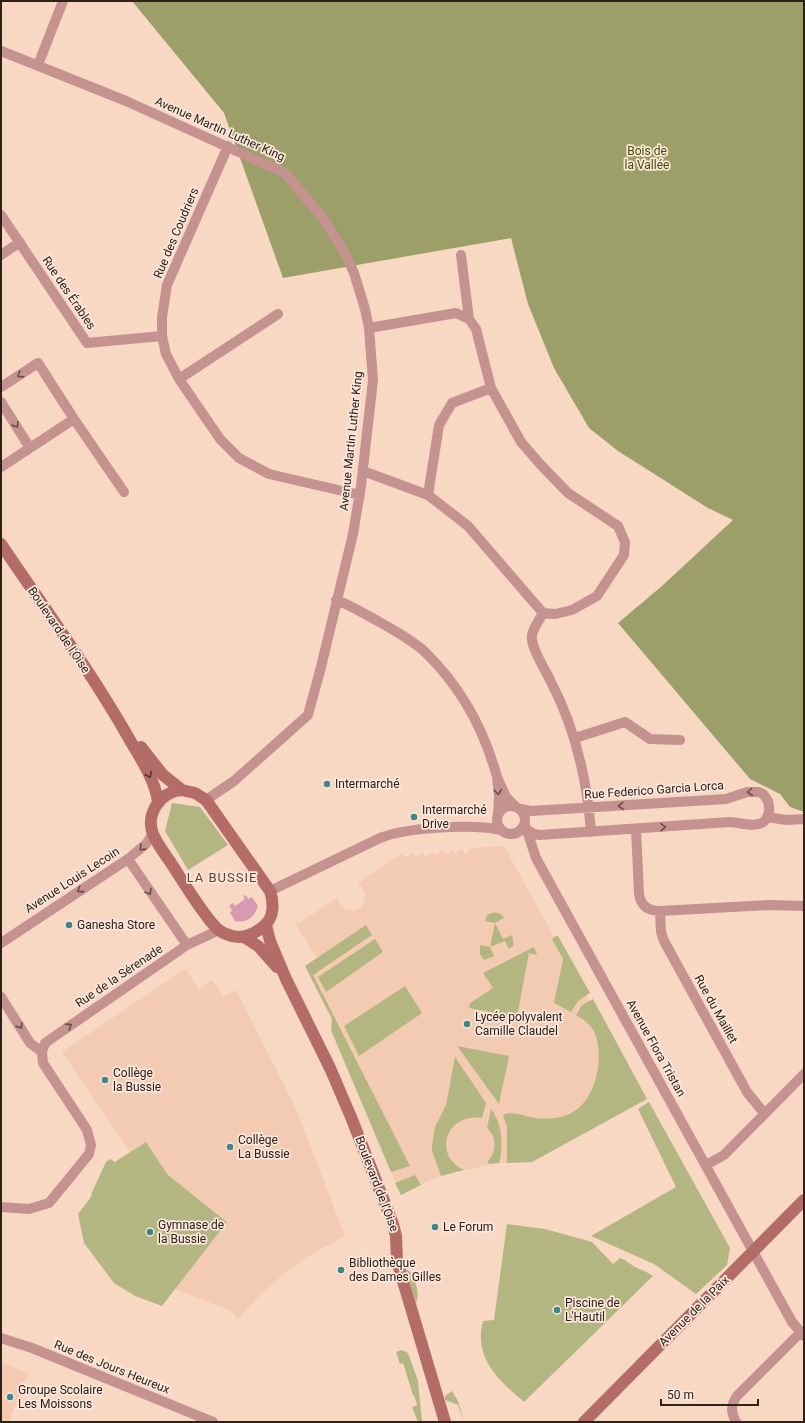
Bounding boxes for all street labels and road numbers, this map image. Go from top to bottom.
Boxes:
street label: Avenue Martin Luther King [153,94,287,164]
street label: Rue des Coudriers [151,185,201,281]
street label: Rue des Érables [39,253,99,332]
street label: Avenue Martin Luther King [337,370,365,512]
street label: Boulevard de l'Oise [25,584,93,676]
street label: Rue Federico Garcia Lorca [584,778,724,802]
street label: Avenue Louis Lecoin [22,844,122,916]
street label: Rue de la Sérenade [73,942,165,1010]
street label: Rue du Maillet [692,972,741,1046]
street label: Avenue Flora Tristan [624,997,688,1099]
street label: Boulevard de l'Oise [352,1134,402,1234]
street label: Avenue de la Paix [656,1273,732,1349]
street label: Rue des Jours Heureux [52,1337,172,1397]

